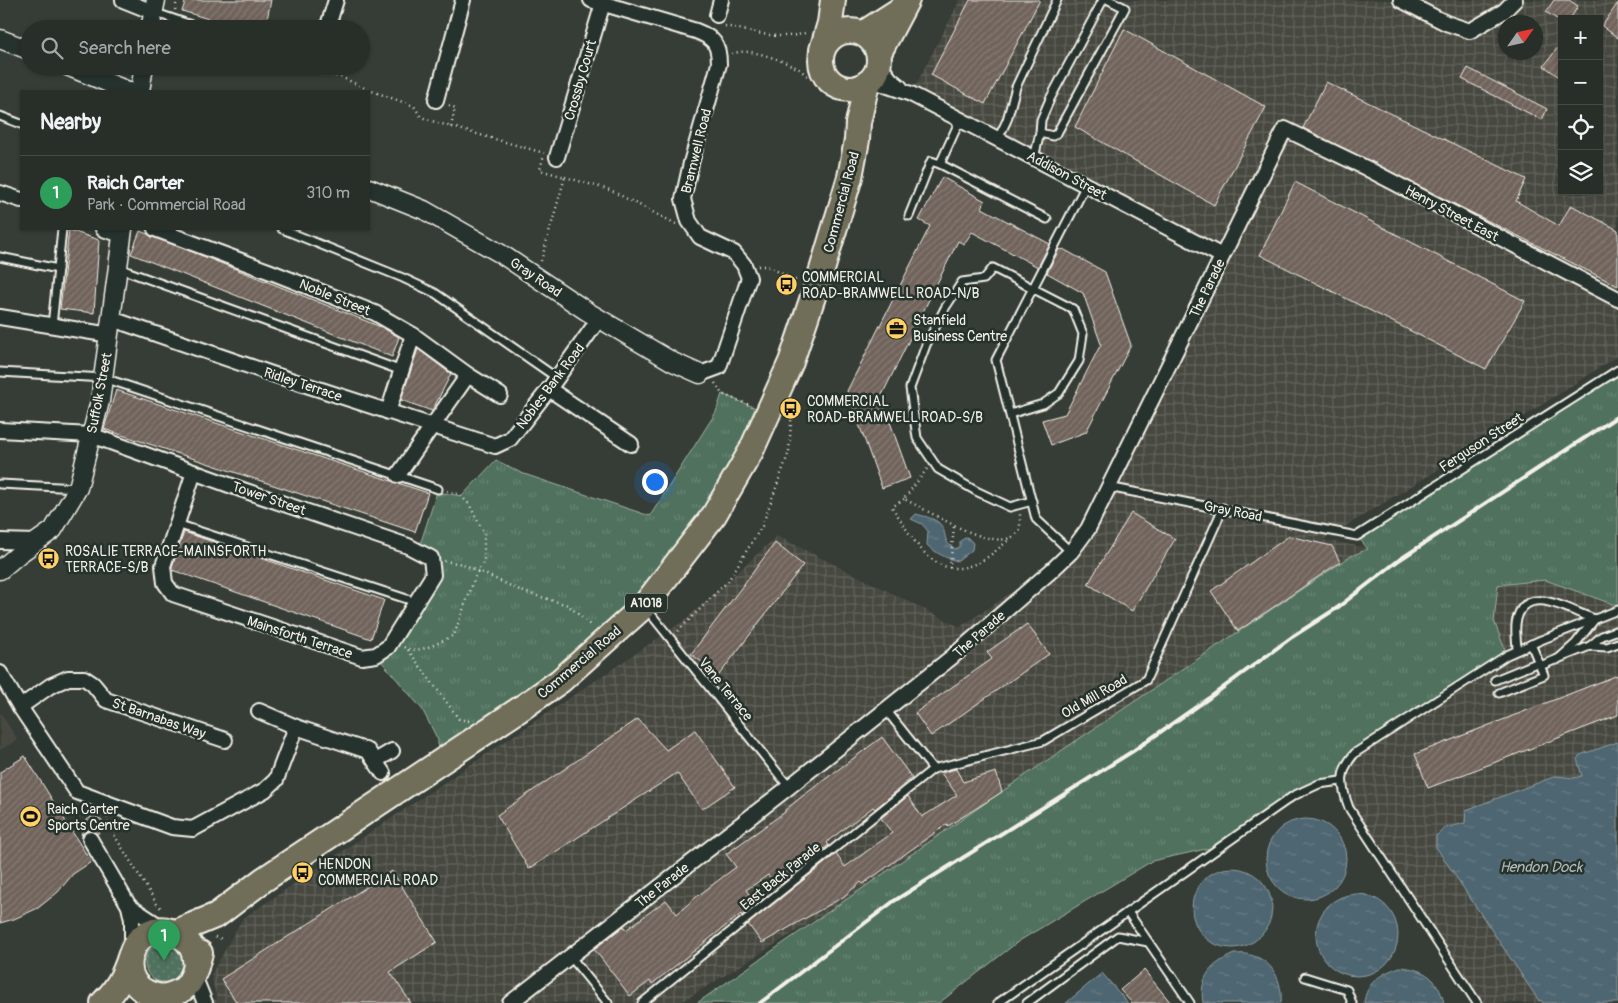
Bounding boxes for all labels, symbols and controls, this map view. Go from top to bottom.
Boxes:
north arrow [1498,15,1543,60]
map controls [1558,15,1603,195]
button: + [1558,15,1603,60]
search box [20,20,370,75]
icon: search [38,34,66,62]
text: Search here [78,36,171,60]
street label: Crossby Court [561,38,600,122]
button: − [1558,60,1603,105]
button: locate [1558,105,1603,150]
street label: Bramwell Road [678,107,715,195]
text: Nearby [40,109,101,136]
street label: Addison Street [1024,147,1110,204]
street label: Commercial Road [820,150,863,255]
button: layers [1558,150,1603,195]
text: Raich Carter [87,171,184,195]
street label: Henry Street East [1402,182,1502,245]
text: 1 [53,183,59,203]
text: 310 m [306,183,350,203]
text: Park · Commercial Road [87,195,246,215]
street label: Gray Road [507,254,565,301]
street label: The Parade [1186,256,1229,320]
place label: COMMERCIAL ROAD-BRAMWELL ROAD-N/B [802,269,979,302]
bus stop icon: COMMERCIAL ROAD-BRAMWELL ROAD-N/B [774,273,798,297]
street label: Noble Street [297,276,373,320]
place label: Stanfield Business Centre [913,312,1007,345]
office icon: Stanfield Business Centre [885,316,909,340]
street label: Nobles Bank Road [513,340,588,433]
street label: Suffolk Street [83,351,116,435]
street label: Ridley Terrace [262,364,344,405]
place label: COMMERCIAL ROAD-BRAMWELL ROAD-S/B [807,393,983,426]
bus stop icon: COMMERCIAL ROAD-BRAMWELL ROAD-S/B [779,397,803,421]
street label: Ferguson Street [1436,409,1527,476]
your location [642,469,668,495]
street label: Tower Street [230,478,308,519]
street label: Gray Road [1202,498,1264,525]
place label: ROSALIE TERRACE-MAINSFORTH TERRACE-S/B [65,543,267,576]
bus stop icon: ROSALIE TERRACE-MAINSFORTH TERRACE-S/B [37,547,61,571]
road number: A1018 [625,594,667,612]
street label: The Parade [950,607,1009,662]
street label: Mainsforth Terrace [245,612,355,663]
street label: Commercial Road [534,622,625,702]
street label: Vane Terrace [695,654,756,725]
street label: Old Mill Road [1058,671,1130,722]
street label: St Barnabas Way [110,695,208,742]
place label: Raich Carter Sports Centre [47,801,130,834]
sports icon: Raich Carter Sports Centre [19,805,43,829]
street label: East Back Parade [737,839,824,914]
place label: HENDON COMMERCIAL ROAD [318,856,438,889]
water label: Hendon Dock [1500,858,1584,877]
street label: The Parade [632,859,693,912]
bus stop icon: HENDON COMMERCIAL ROAD [290,860,314,884]
pin: 1 [148,920,180,961]

